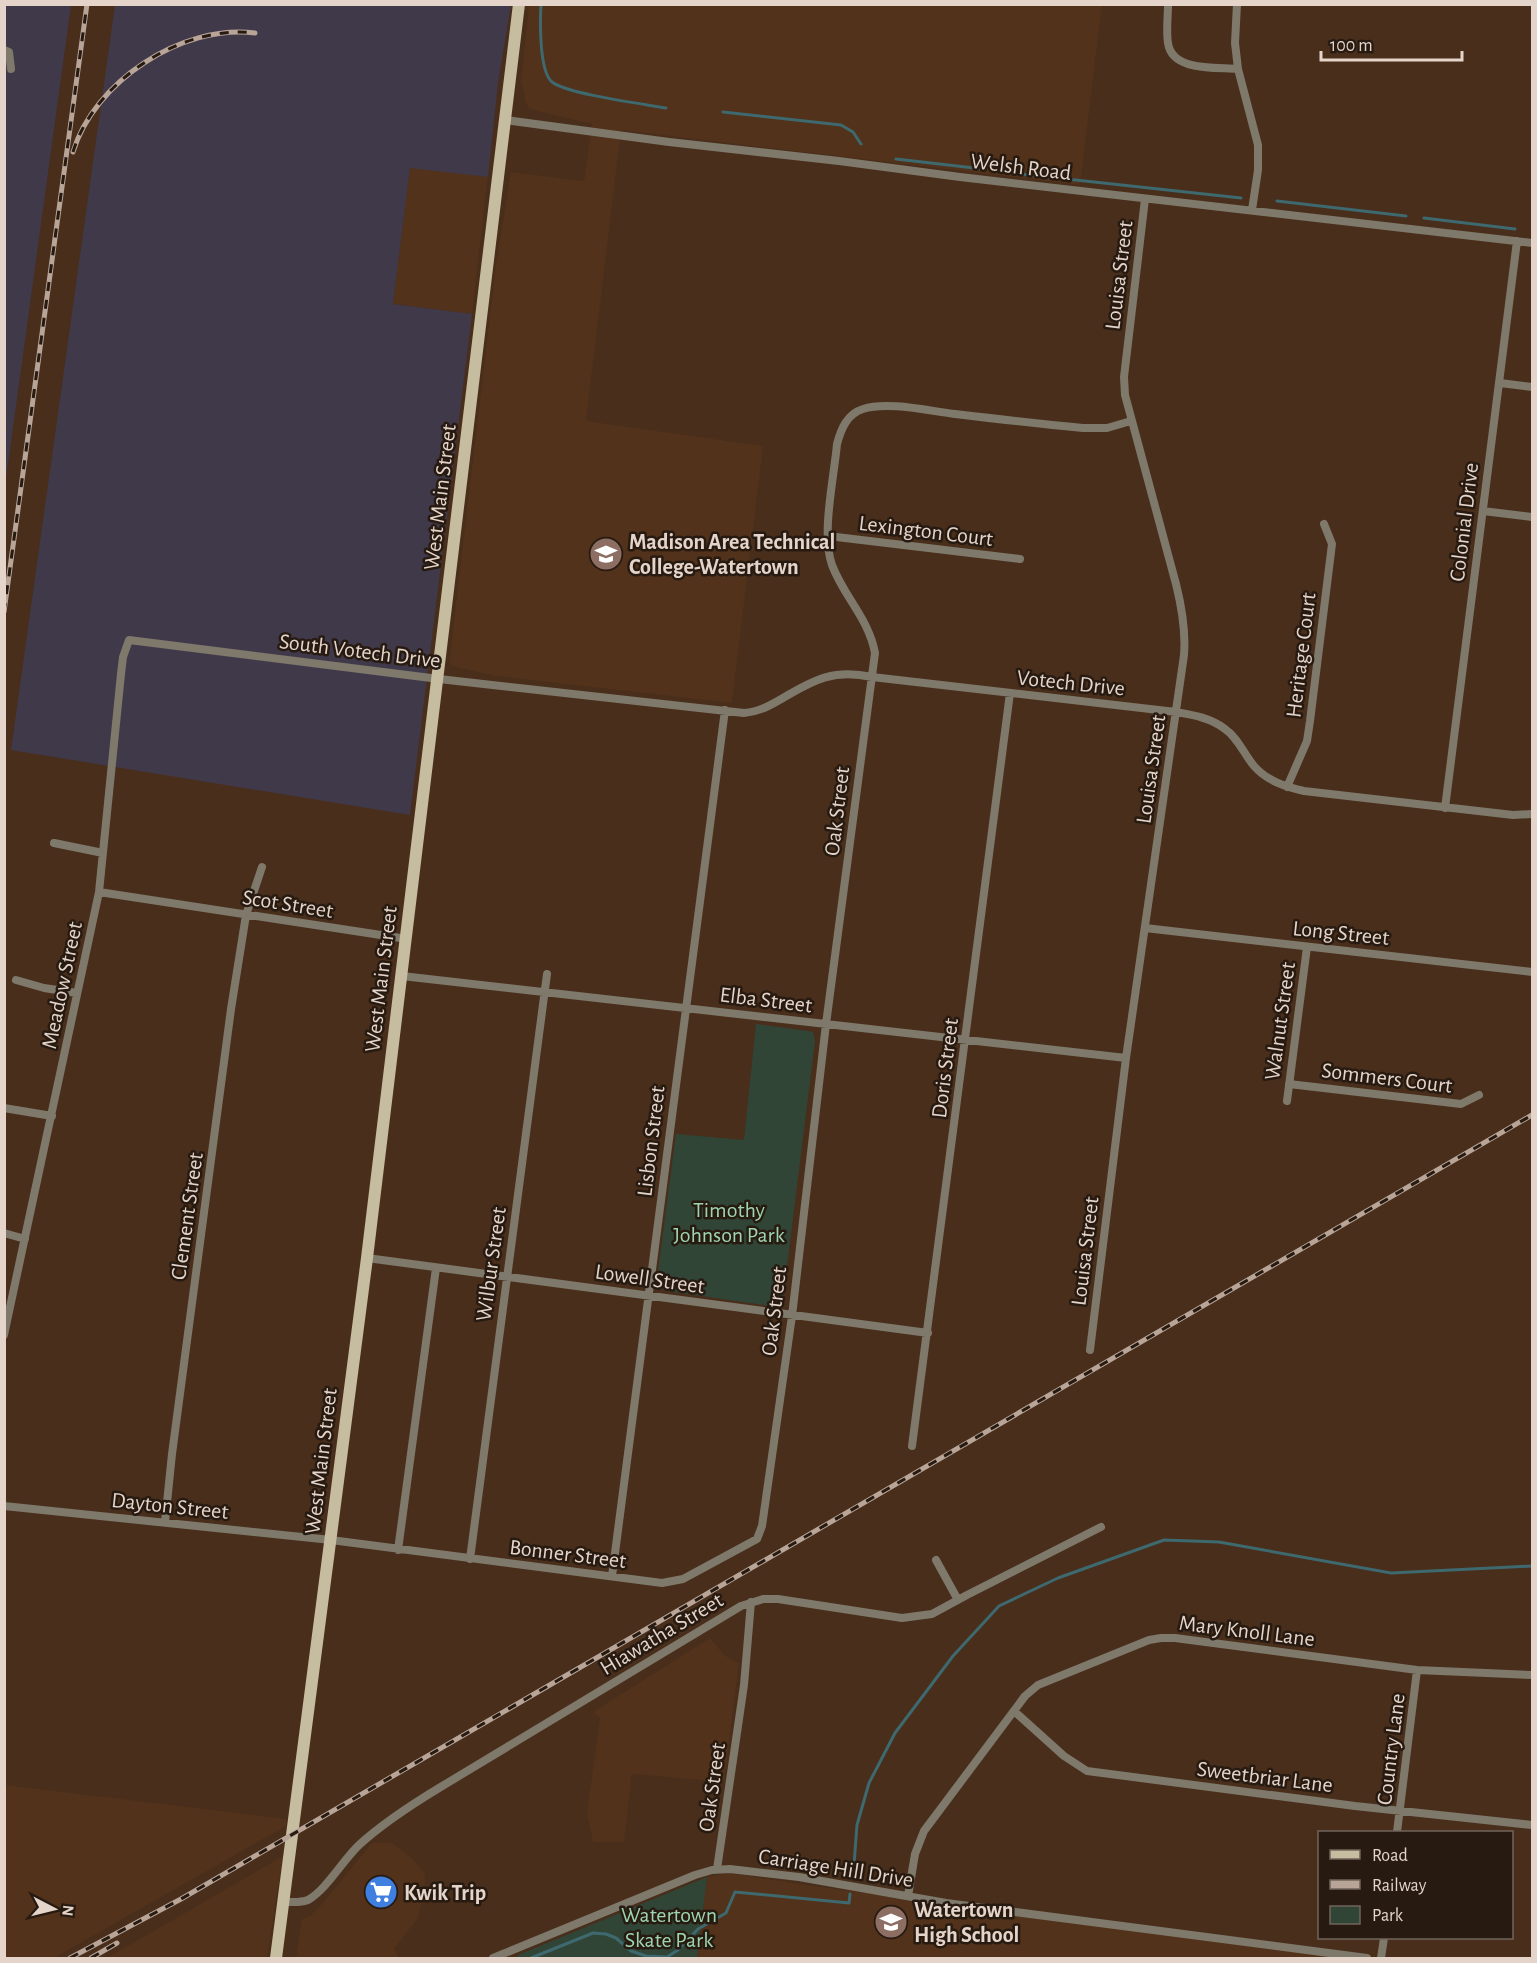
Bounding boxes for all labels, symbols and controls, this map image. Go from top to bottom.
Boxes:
scale bar [1321,24,1462,62]
text: 100 m [1330,37,1373,55]
street label: Welsh Road [969,150,1072,184]
street label: Louisa Street [1101,219,1137,331]
street label: West Main Street [420,423,460,571]
street label: Colonial Drive [1446,461,1482,583]
street label: Lexington Court [857,512,994,550]
place label: Madison Area Technical College-Watertown [629,531,835,578]
school or university icon: Madison Area Technical College-Watertown [588,536,624,572]
street label: Heritage Court [1282,591,1320,719]
street label: South Votech Drive [278,630,442,672]
street label: Votech Drive [1016,666,1126,700]
street label: Louisa Street [1132,713,1170,825]
street label: Oak Street [821,765,853,857]
street label: Scot Street [241,886,335,922]
street label: West Main Street [361,905,401,1053]
street label: Long Street [1292,917,1390,949]
street label: Meadow Street [38,920,86,1051]
street label: Walnut Street [1261,961,1299,1082]
street label: Elba Street [718,983,813,1017]
street label: Doris Street [928,1017,962,1119]
street label: Sommers Court [1320,1059,1453,1097]
street label: Lisbon Street [633,1085,669,1198]
street label: Clement Street [167,1151,207,1281]
street label: Louisa Street [1067,1195,1103,1307]
park label: Timothy Johnson Park [673,1199,785,1246]
street label: Wilbur Street [472,1206,510,1323]
street label: Lowell Street [594,1260,706,1298]
street label: Oak Street [758,1265,790,1357]
street label: West Main Street [301,1387,341,1535]
street label: Dayton Street [110,1489,229,1523]
street label: Bonner Street [508,1536,627,1572]
street label: Hiawatha Street [596,1589,727,1679]
street label: Mary Knoll Lane [1178,1612,1316,1650]
street label: Country Lane [1373,1692,1409,1806]
street label: Oak Street [695,1741,729,1833]
street label: Sweetbriar Lane [1196,1758,1334,1796]
legend [1318,1831,1513,1939]
street label: Carriage Hill Drive [757,1845,915,1891]
text: Road [1372,1847,1408,1865]
supermarket icon: Kwik Trip [363,1874,399,1910]
text: Railway [1372,1877,1427,1895]
north arrow [24,1879,84,1939]
place label: Kwik Trip [404,1882,486,1904]
place label: Watertown High School [914,1899,1019,1946]
text: N [59,1904,77,1917]
park label: Watertown Skate Park [621,1904,717,1951]
school or university icon: Watertown High School [873,1904,909,1940]
text: Park [1372,1907,1404,1925]

